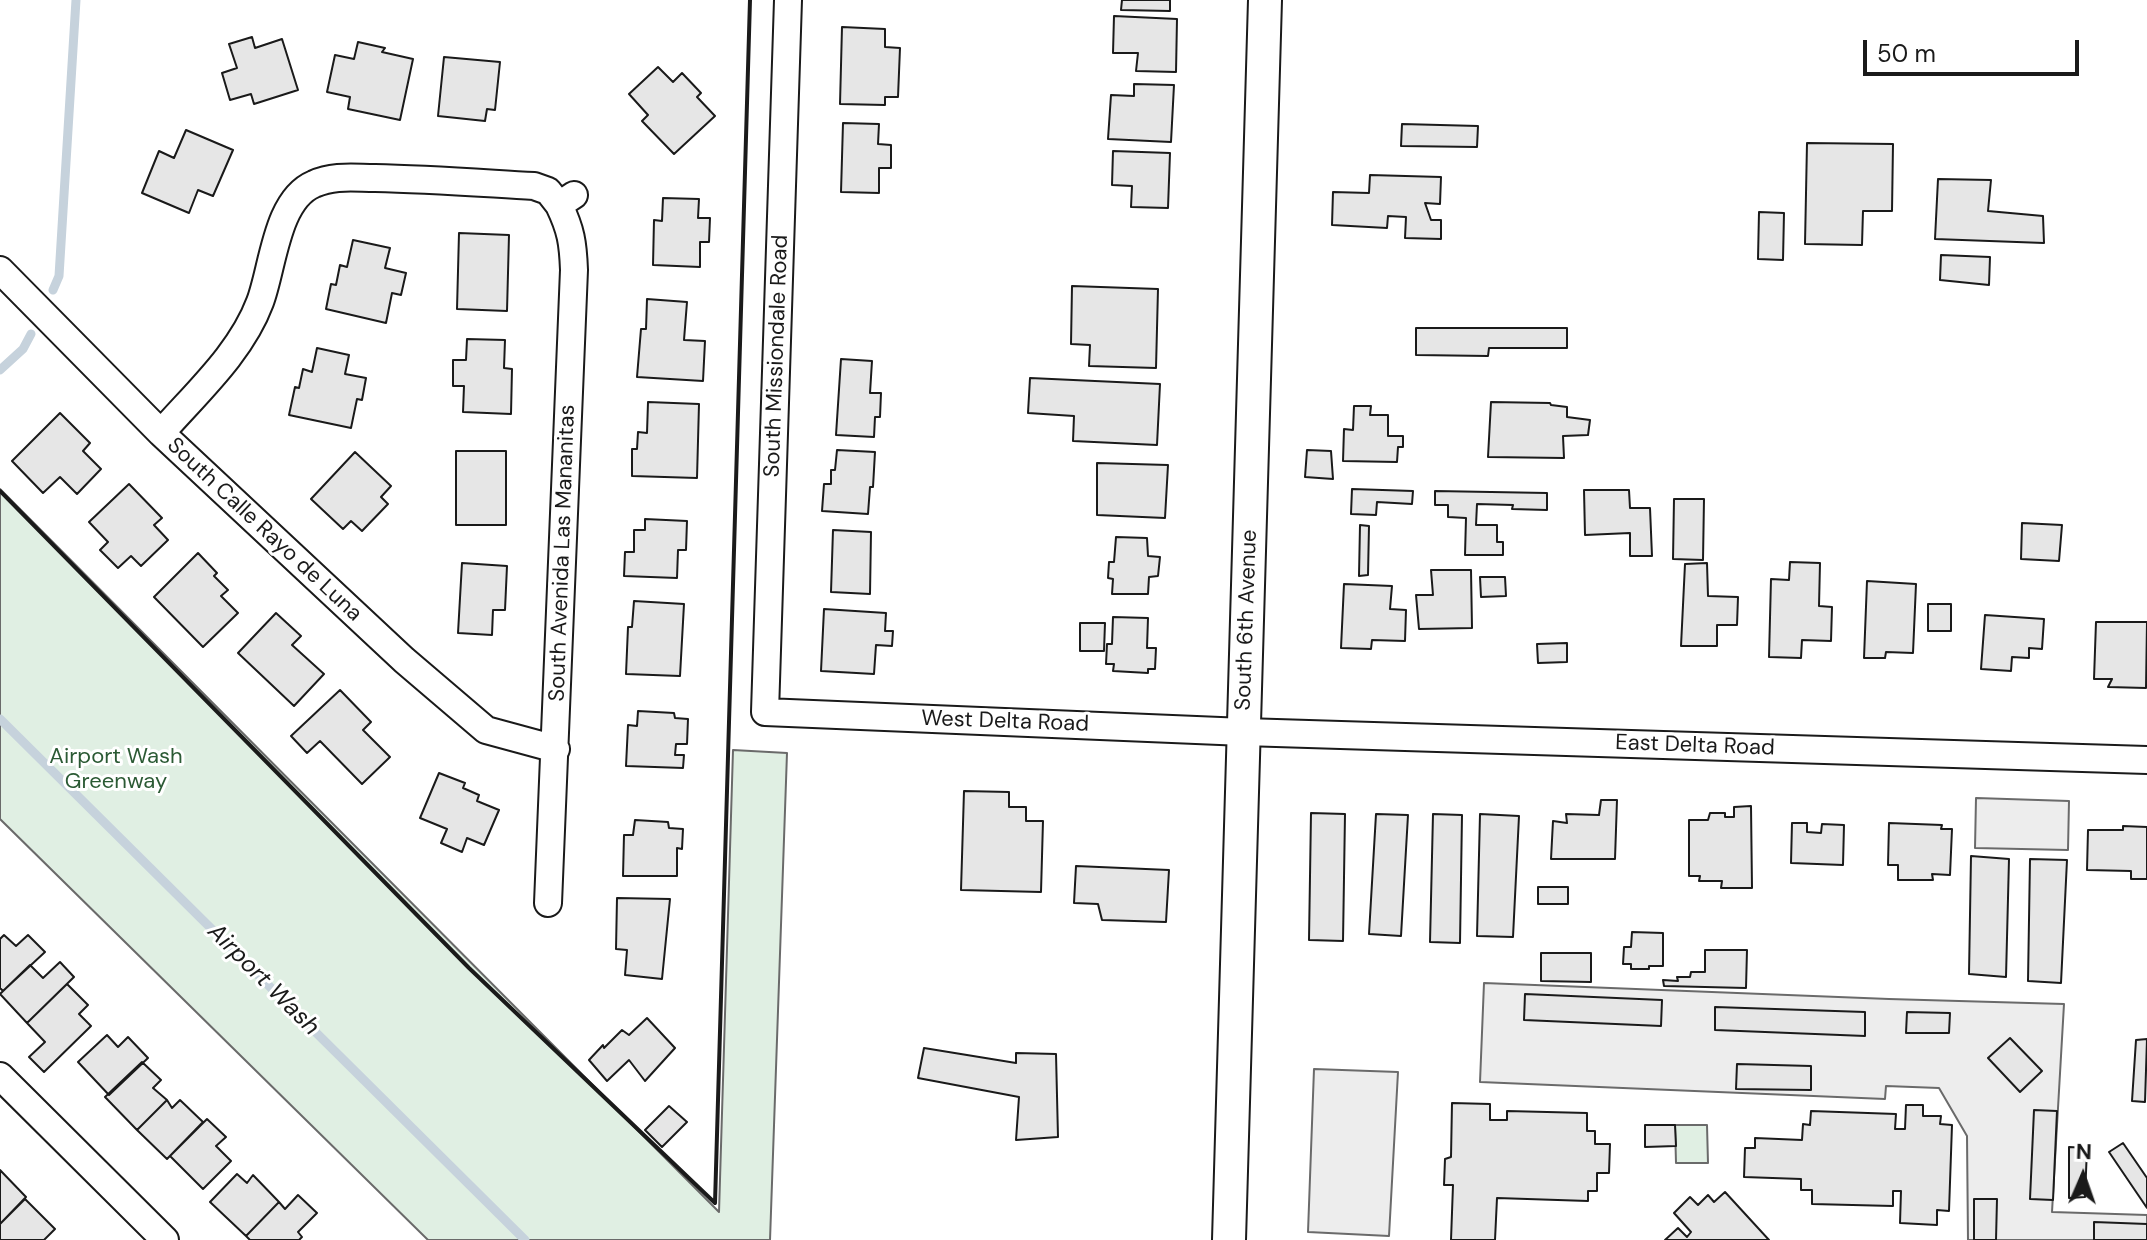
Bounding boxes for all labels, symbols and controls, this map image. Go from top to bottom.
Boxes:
scale bar [1867,24,2083,74]
text: 50 m [1877,38,1936,69]
street label: South Missiondale Road [760,234,794,478]
street label: South Avenida Las Mananitas [545,404,581,702]
street label: South Calle Rayo de Luna [161,433,367,627]
street label: South 6th Avenue [1231,529,1263,711]
street label: West Delta Road [921,706,1089,738]
street label: East Delta Road [1615,730,1775,762]
park label: Airport Wash Greenway [49,744,183,796]
water label: Airport Wash [201,918,325,1042]
north arrow [2043,1136,2123,1216]
text: N [2075,1137,2092,1166]

